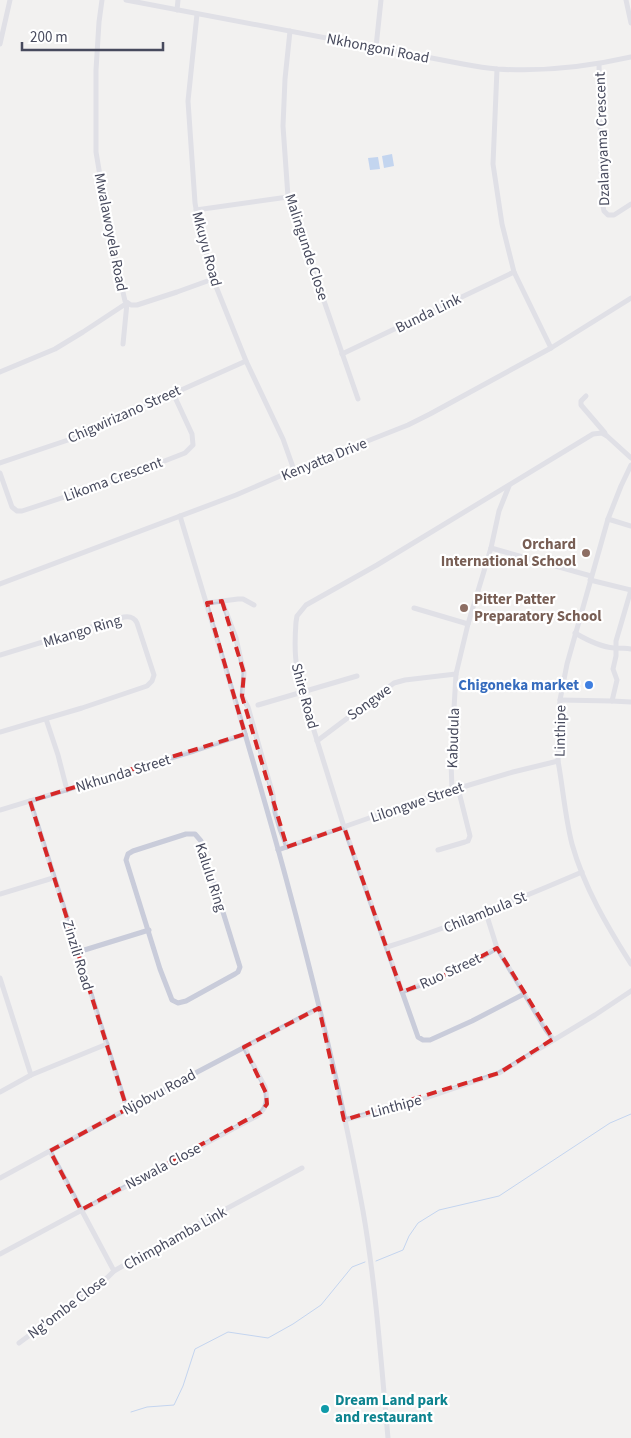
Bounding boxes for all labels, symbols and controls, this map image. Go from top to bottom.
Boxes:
scale bar [22,20,164,52]
text: 200 m [30,27,68,48]
street label: Nkhongoni Road [325,28,431,69]
street label: Dzalanyama Crescent [590,72,615,206]
street label: Mwalawoyela Road [89,171,132,293]
street label: Malingunde Close [279,191,334,303]
street label: Mkuyu Road [186,209,227,289]
street label: Bunda Link [392,288,465,338]
street label: Chigwirizano Street [64,380,184,449]
street label: Kenyatta Drive [278,433,370,486]
street label: Likoma Crescent [61,452,166,507]
place label: Orchard International School [441,534,577,572]
marker: Orchard International School [580,547,592,559]
place label: Pitter Patter Preparatory School [474,589,602,627]
marker: Pitter Patter Preparatory School [458,602,470,614]
street label: Mkango Ring [41,610,124,653]
street label: Shire Road [286,661,323,731]
place label: Chigoneka market [458,675,579,696]
street label: Songwe [343,679,396,726]
marker: Chigoneka market [583,679,595,691]
street label: Linthipe [550,705,571,757]
street label: Kabudula [442,707,465,769]
street label: Nkhunda Street [73,749,173,798]
street label: Lilongwe Street [368,777,467,828]
street label: Kalulu Ring [190,840,232,915]
street label: Chilambula St [441,886,530,939]
street label: Zinzili Road [57,917,98,993]
street label: Ruo Street [416,948,484,995]
street label: Njobvu Road [119,1064,200,1121]
street label: Linthipe [368,1090,424,1123]
street label: Nswala Close [122,1138,205,1195]
street label: Chimphamba Link [120,1201,231,1275]
street label: Ng'ombe Close [23,1271,111,1344]
place label: Dream Land park and restaurant [335,1390,449,1428]
marker: Dream Land park and restaurant [319,1403,331,1415]

